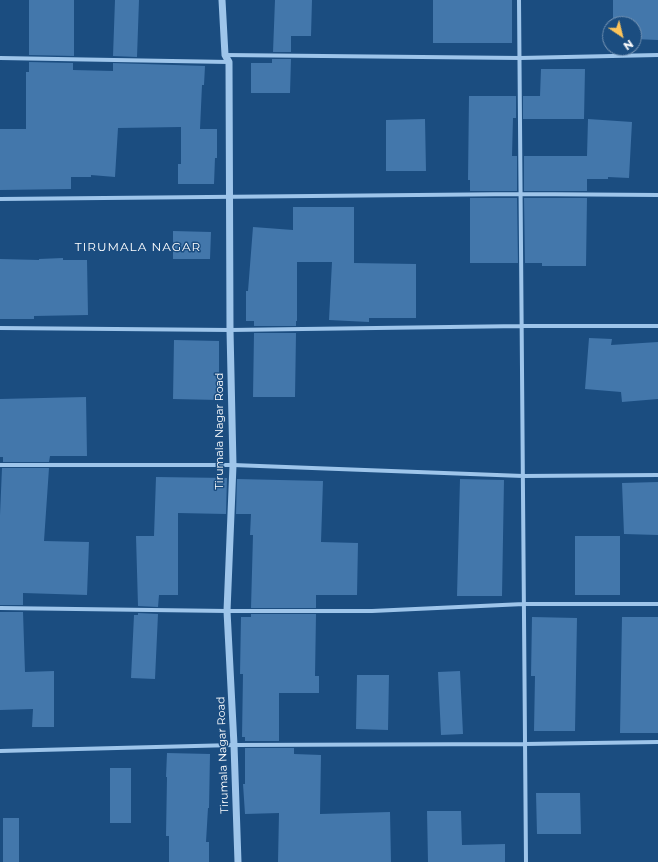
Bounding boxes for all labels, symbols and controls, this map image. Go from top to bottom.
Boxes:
north arrow [602,16,642,56]
text: N [621,37,636,53]
district label: TIRUMALA NAGAR [75,240,201,254]
street label: Tirumala Nagar Road [213,372,227,490]
street label: Tirumala Nagar Road [214,696,232,814]

